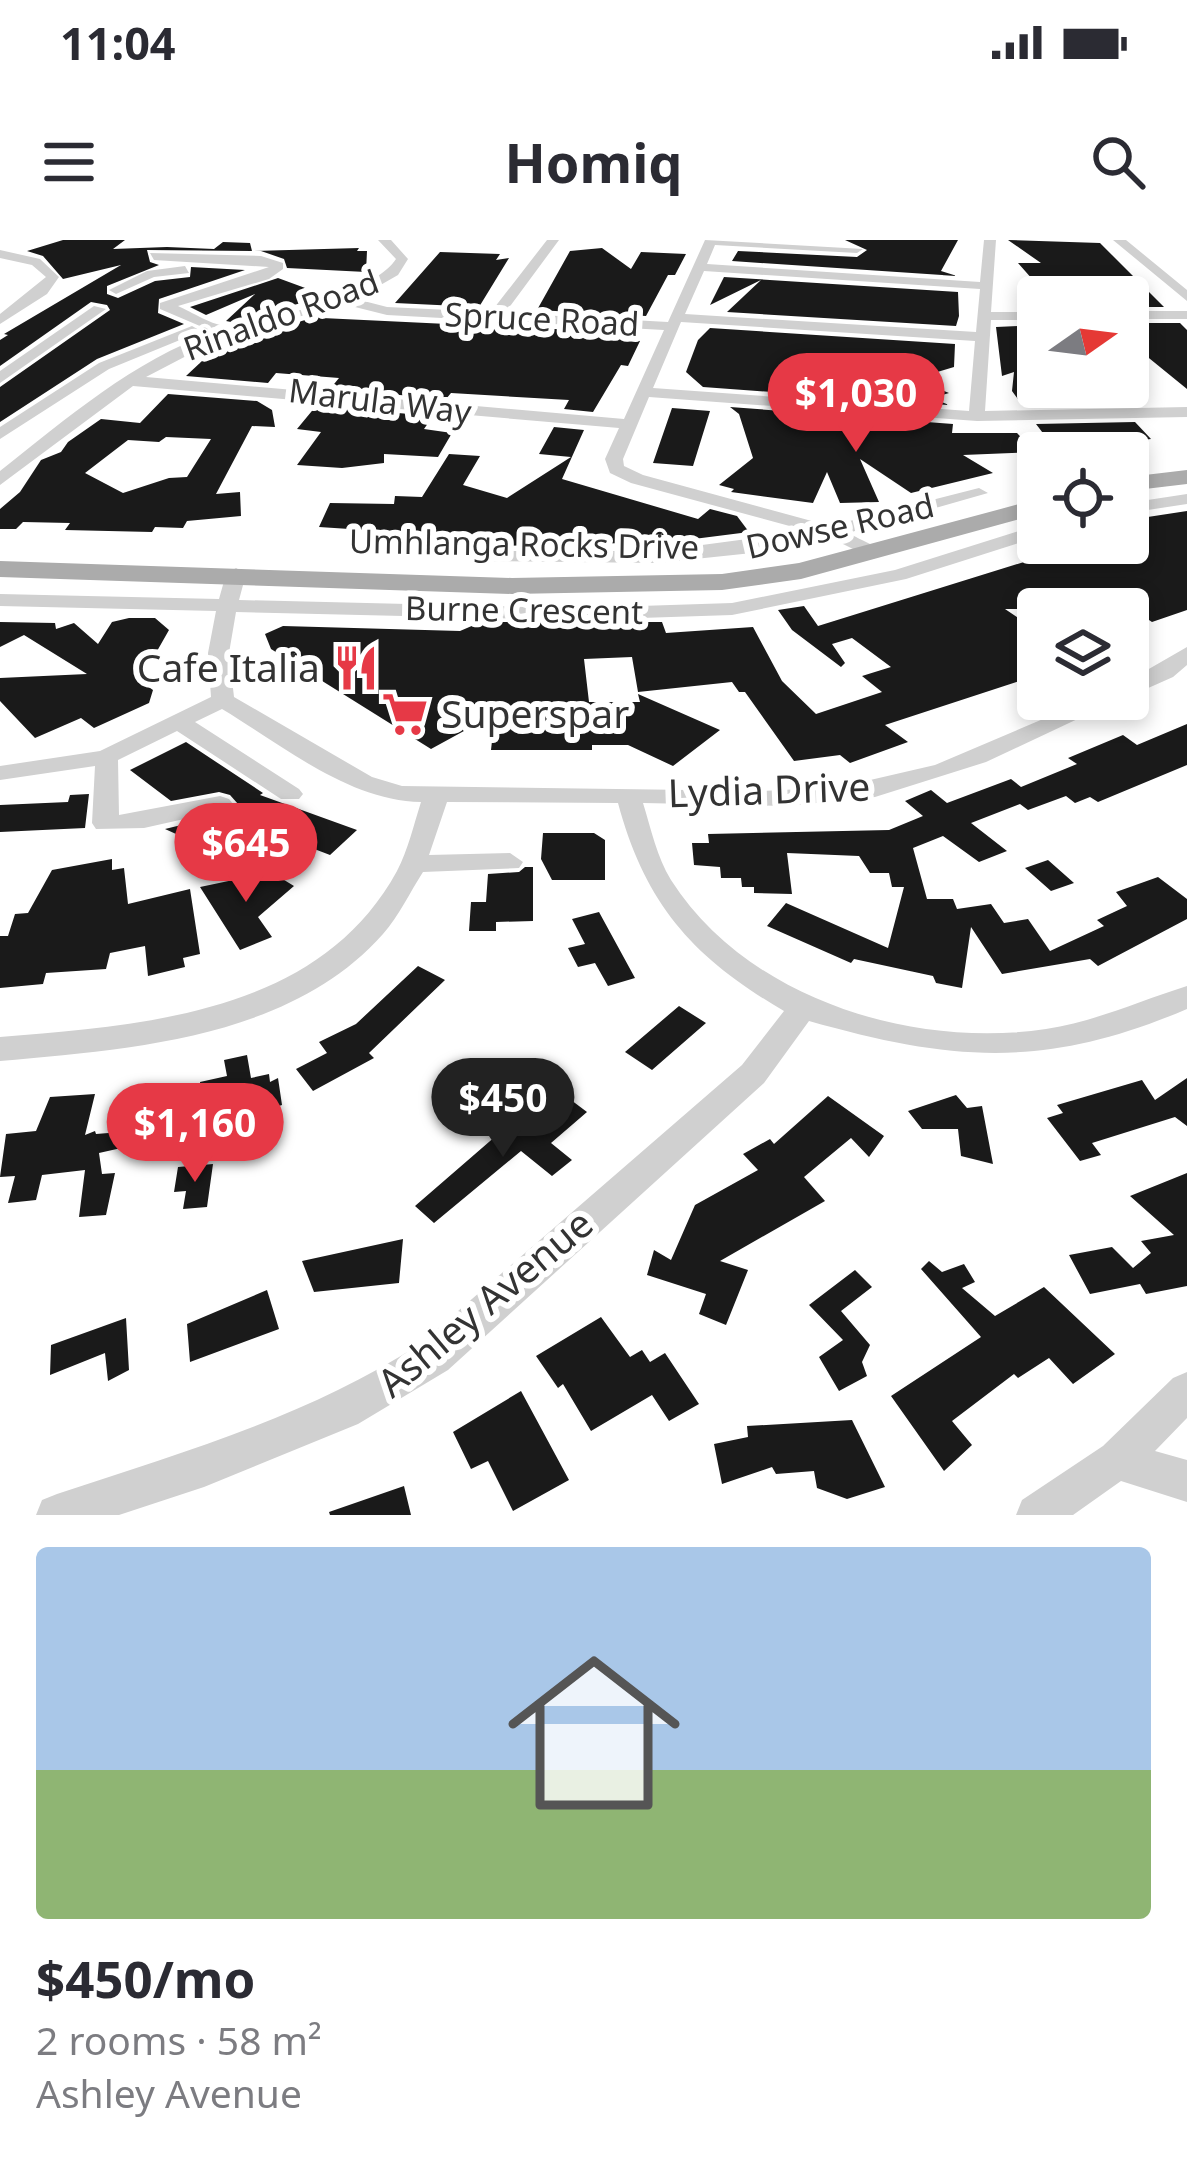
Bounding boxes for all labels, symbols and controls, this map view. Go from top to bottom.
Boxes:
text: 11:04 [60,12,176,73]
text: Homiq [505,125,682,199]
icon: menu [36,129,102,195]
icon: search [1085,129,1151,195]
street label: Rinaldo Road [177,258,385,371]
north arrow [1017,276,1149,408]
map controls [1017,276,1149,720]
street label: Spruce Road [444,291,640,346]
pin: $1,030 [758,353,954,455]
text: $1,030 [795,365,917,418]
street label: Marula Way [286,367,474,434]
button: locate [1017,432,1149,564]
street label: Dowse Road [741,482,938,569]
street label: Umhlanga Rocks Drive [349,518,699,569]
street label: Burne Crescent [405,585,644,634]
button: layers [1017,588,1149,720]
place label: Cafe Italia [137,640,320,693]
restaurant icon: Cafe Italia [331,643,381,693]
place label: Superspar [441,686,629,739]
supermarket icon: Superspar [380,689,430,739]
street label: Lydia Drive [667,758,871,819]
pin: $645 [175,803,317,905]
text: $645 [201,815,291,868]
pin: $450 [432,1058,574,1160]
text: $450 [458,1070,548,1123]
pin: $1,160 [97,1083,293,1185]
text: $1,160 [134,1095,256,1148]
street label: Ashley Avenue [365,1196,603,1408]
icon: home [486,1625,702,1841]
text: $450/mo [36,1943,255,2013]
text: 2 rooms · 58 m² [36,2013,322,2066]
text: Ashley Avenue [36,2066,302,2119]

